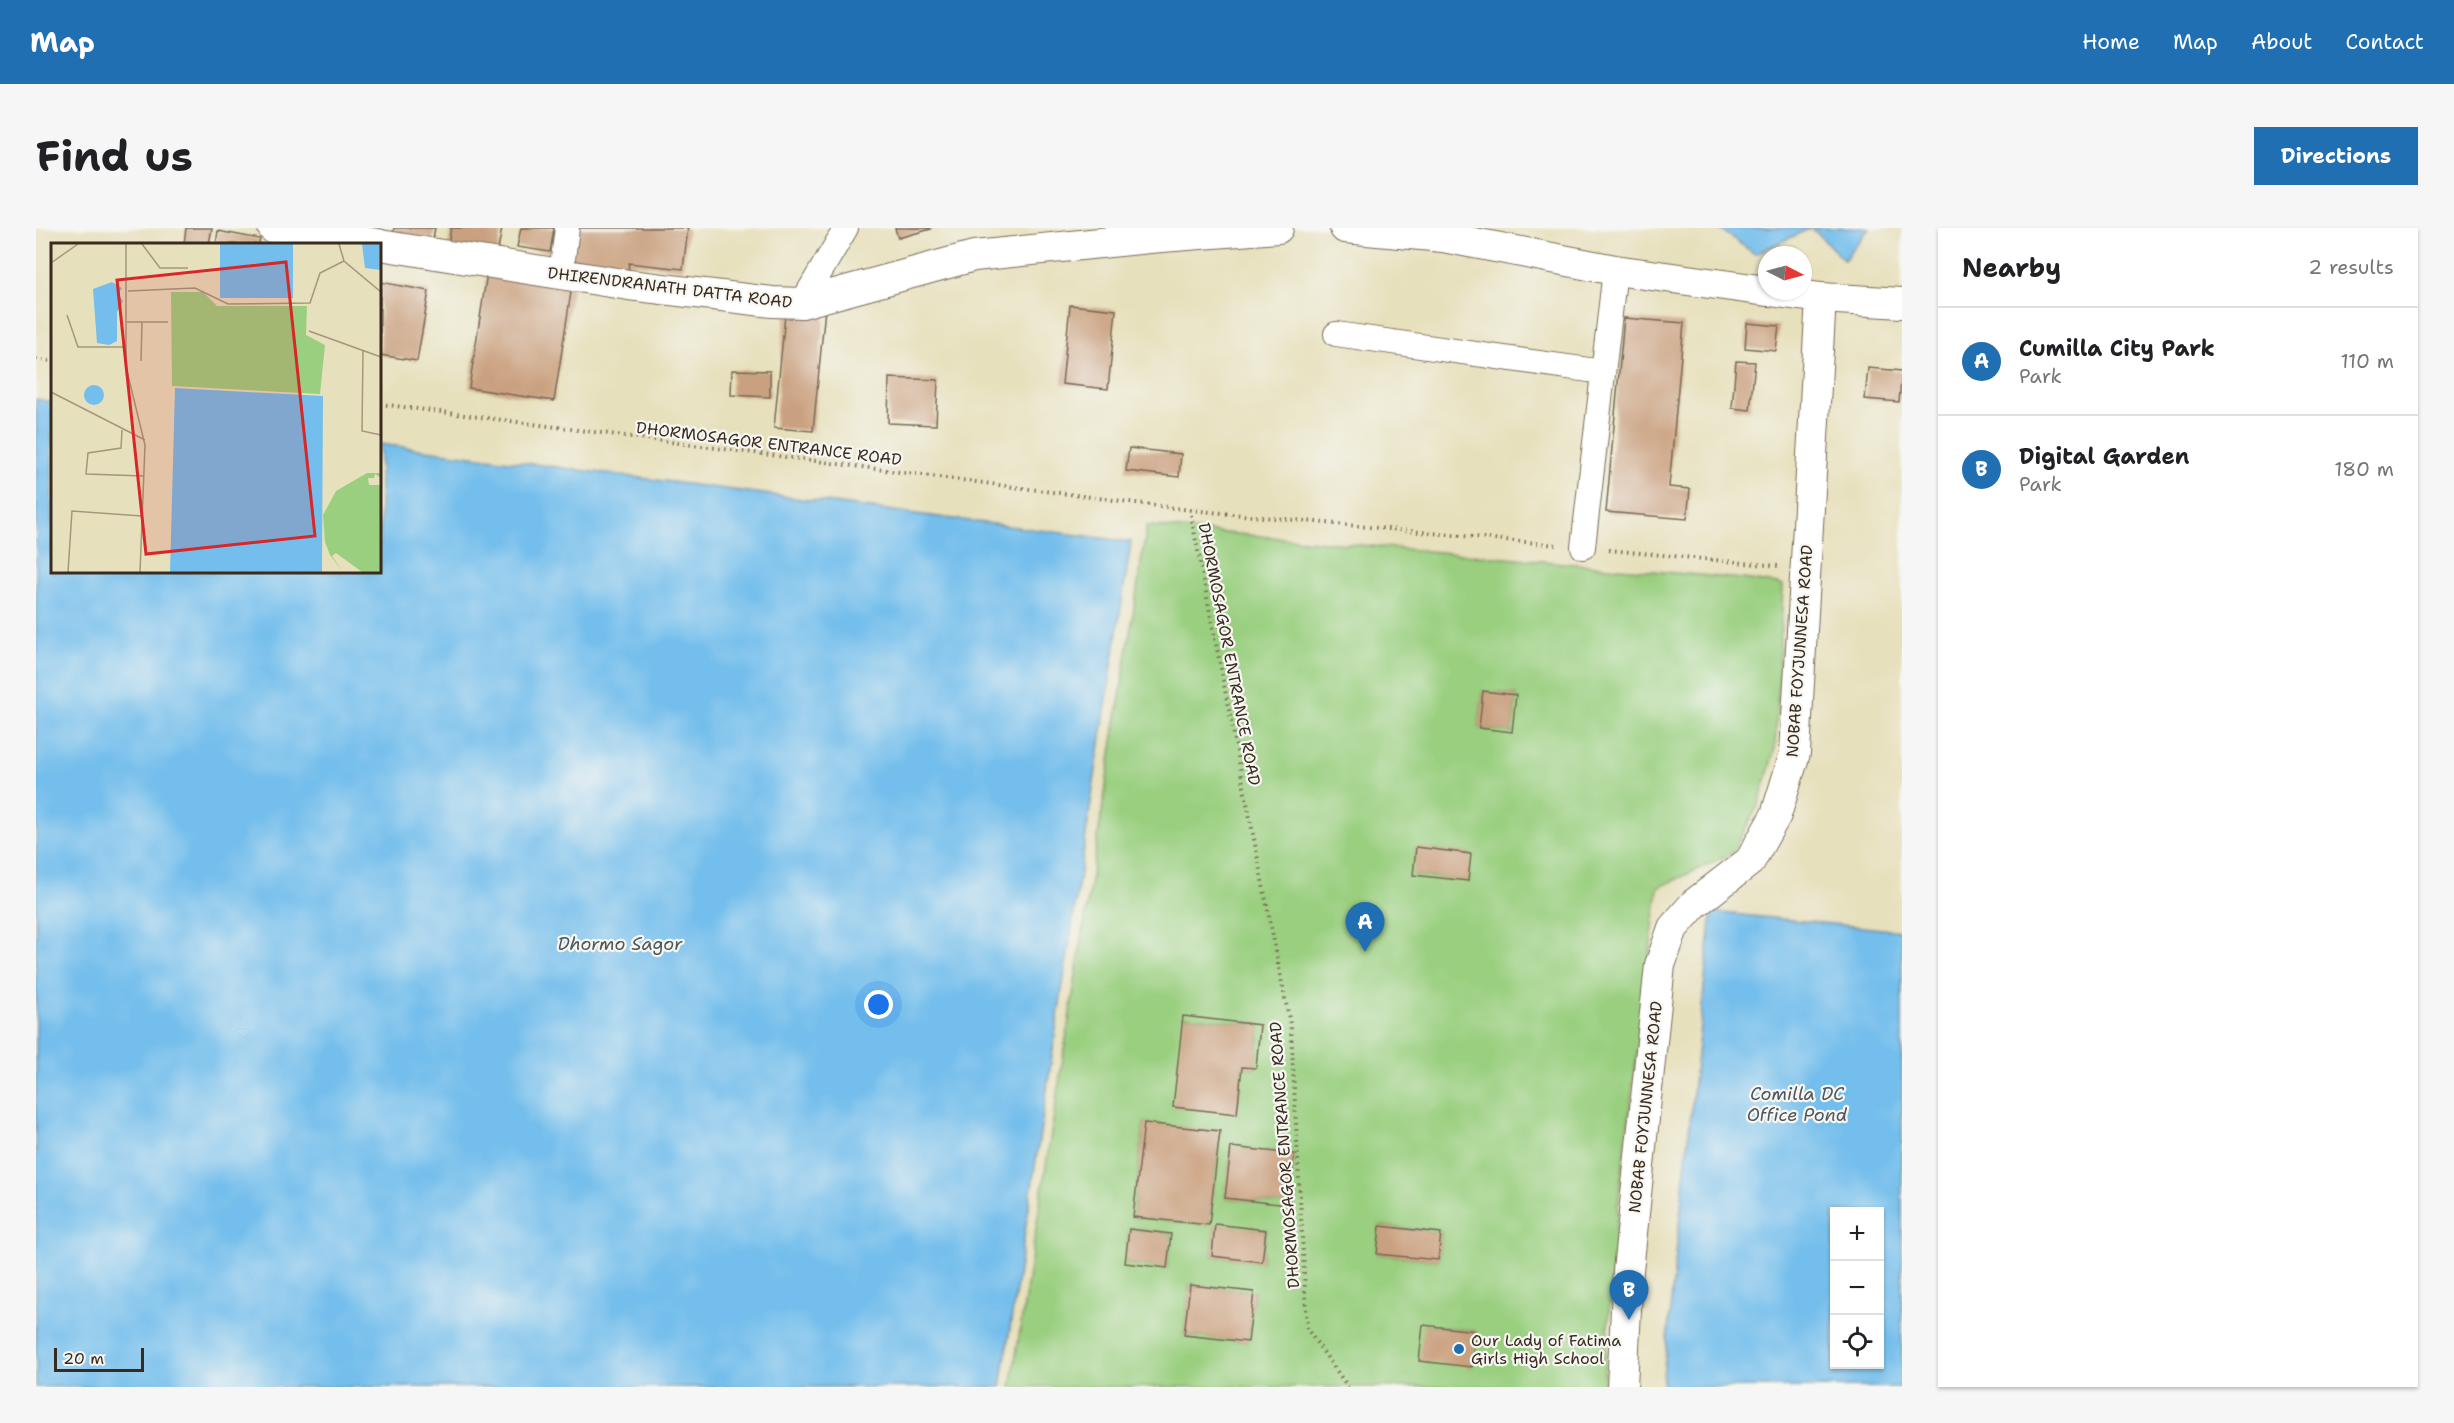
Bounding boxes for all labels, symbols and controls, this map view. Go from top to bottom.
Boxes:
text: Map [30,23,95,61]
text: Home [2082,28,2140,56]
text: Map [2173,28,2218,56]
text: About [2251,28,2312,56]
text: Contact [2345,28,2424,56]
button: Directions [2254,127,2418,185]
text: Find us [36,128,193,184]
inset map [51,243,381,573]
north arrow [1758,246,1812,300]
text: Nearby [1962,250,2061,285]
text: 2 results [2308,254,2394,280]
street label: DHIRENDRANATH DATTA ROAD [546,262,793,313]
text: Cumilla City Park [2019,334,2215,363]
text: A [1974,348,1989,374]
text: 110 m [2340,348,2394,374]
text: Park [2019,363,2062,389]
street label: DHORMOSAGOR ENTRANCE ROAD [635,417,903,470]
text: Digital Garden [2019,442,2189,471]
text: B [1975,456,1988,482]
text: 180 m [2334,456,2394,482]
text: Park [2019,471,2062,497]
street label: DHORMOSAGOR ENTRANCE ROAD [1194,521,1265,787]
street label: NOBAB FOYJUNNESA ROAD [1782,544,1817,758]
pin: A [1346,902,1384,952]
water label: Dhormo Sagor [558,932,683,956]
your location [864,990,893,1019]
street label: NOBAB FOYJUNNESA ROAD [1624,1000,1667,1214]
street label: DHORMOSAGOR ENTRANCE ROAD [1265,1021,1304,1289]
water label: Comilla DC Office Pond [1747,1082,1848,1127]
map controls [1830,1207,1884,1369]
button: + [1830,1207,1884,1261]
button: − [1830,1261,1884,1315]
pin: B [1610,1270,1648,1320]
button: locate [1830,1315,1884,1369]
place label: Our Lady of Fatima Girls High School [1471,1330,1621,1369]
marker: Our Lady of Fatima Girls High School [1452,1342,1466,1356]
scale bar [54,1345,144,1372]
text: 20 m [63,1348,104,1369]

